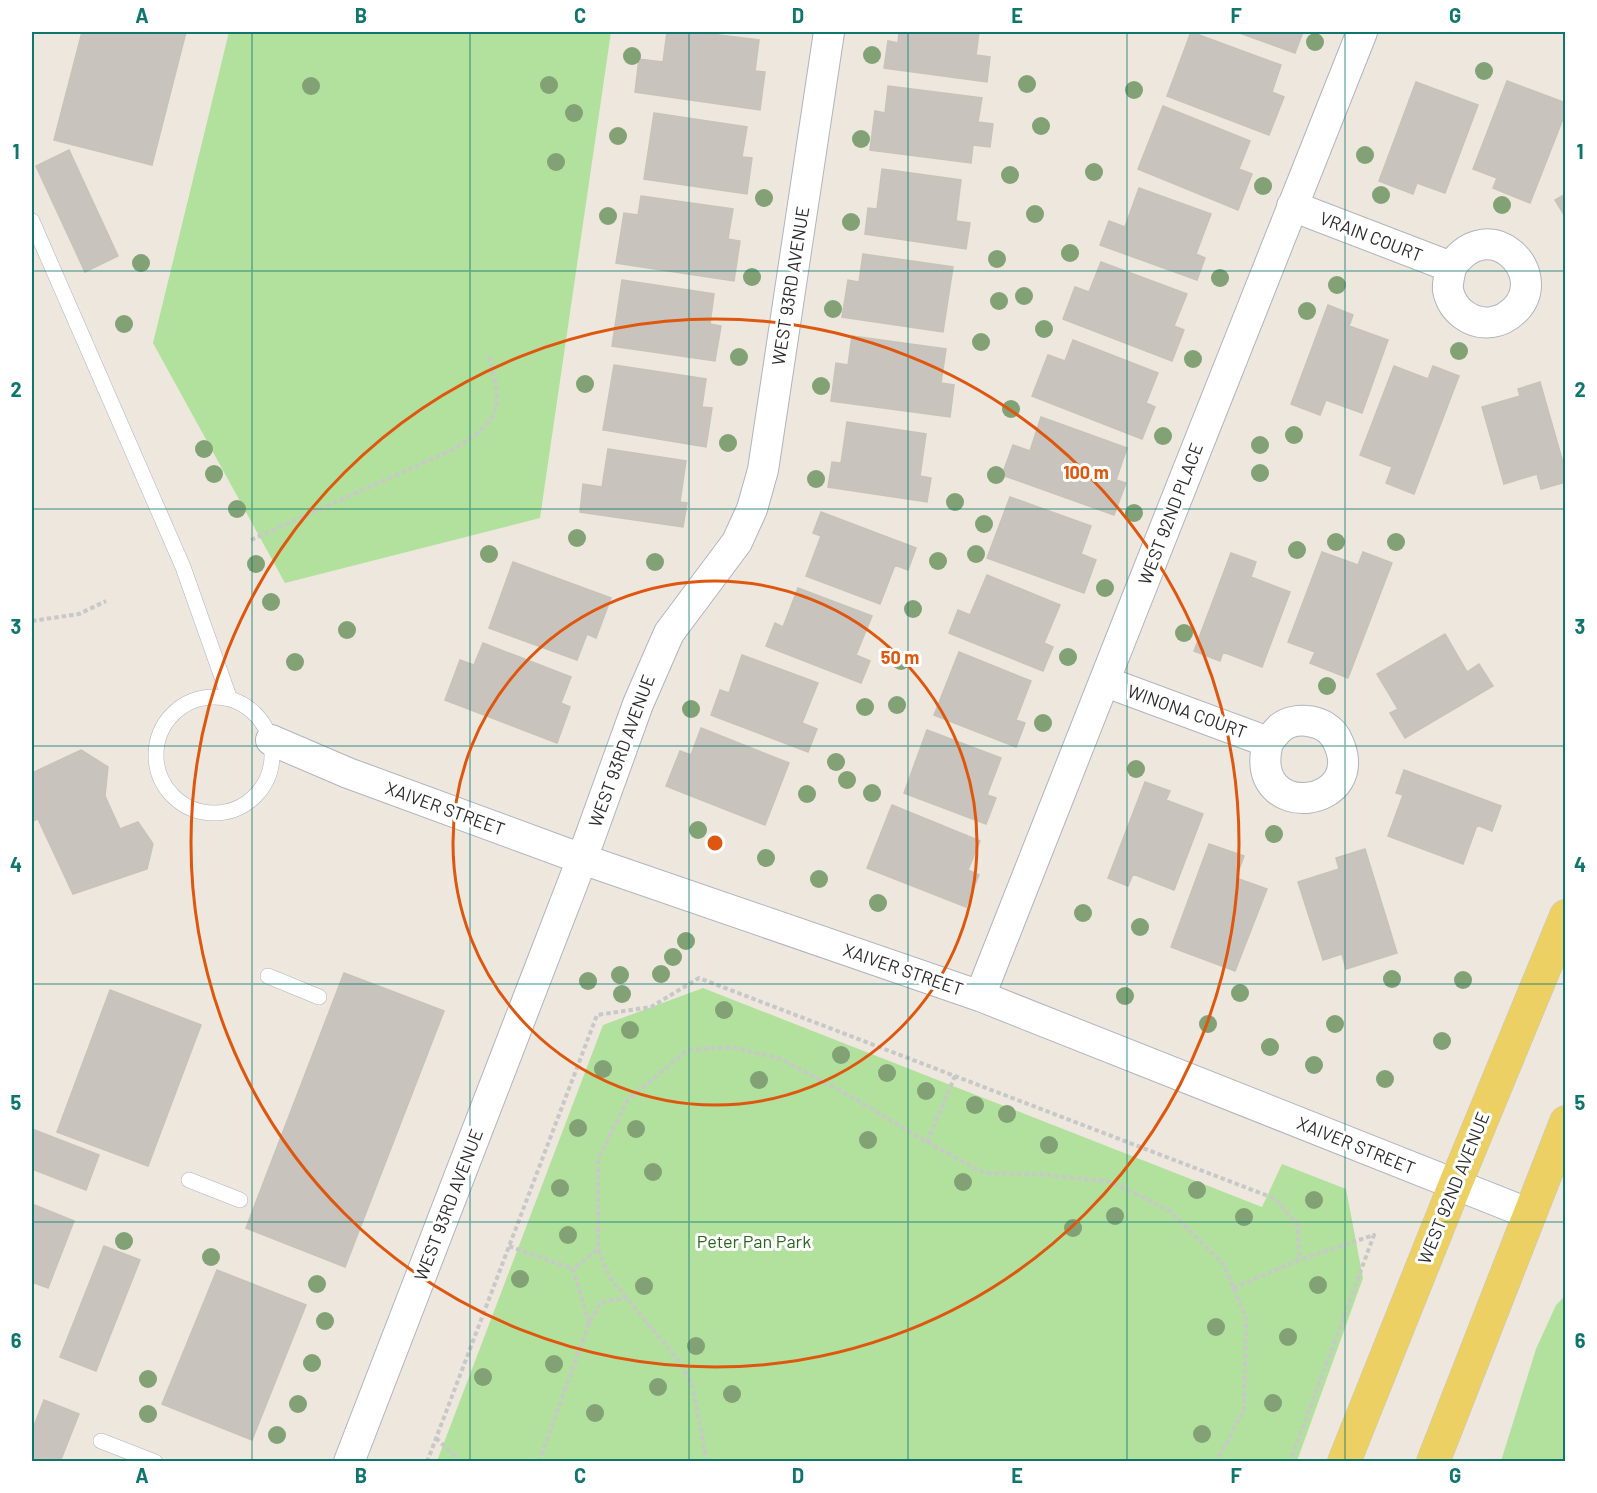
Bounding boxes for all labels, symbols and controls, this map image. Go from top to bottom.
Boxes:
text: A [135,3,149,27]
text: B [355,3,367,27]
text: C [574,3,586,27]
text: D [792,3,804,27]
text: E [1011,3,1023,27]
text: F [1230,3,1242,27]
text: G [1449,3,1461,27]
text: 1 [12,139,20,163]
text: 1 [1576,139,1584,163]
street label: WEST 93RD AVENUE [767,205,813,367]
street label: VRAIN COURT [1317,206,1426,266]
text: 2 [10,377,22,401]
text: 2 [1574,377,1586,401]
street label: WEST 92ND PLACE [1133,440,1207,588]
text: 100 m [1063,461,1109,483]
text: 3 [11,614,21,638]
text: 3 [1575,614,1585,638]
text: 50 m [881,646,919,668]
street label: WEST 93RD AVENUE [583,671,659,830]
street label: WINONA COURT [1125,679,1250,743]
street label: XAIVER STREET [383,776,508,840]
centre of rings [705,833,725,853]
text: 4 [10,852,22,876]
text: 4 [1574,852,1586,876]
street label: XAIVER STREET [840,938,966,1000]
text: 5 [11,1090,22,1114]
text: 5 [1575,1090,1586,1114]
street label: WEST 92ND AVENUE [1413,1108,1494,1267]
street label: XAIVER STREET [1294,1111,1419,1179]
street label: WEST 93RD AVENUE [409,1126,487,1284]
park label: Peter Pan Park [697,1230,811,1252]
text: 6 [11,1328,22,1352]
text: 6 [1575,1328,1586,1352]
text: A [135,1463,149,1487]
text: B [355,1463,367,1487]
text: C [574,1463,586,1487]
text: D [792,1463,804,1487]
text: E [1011,1463,1023,1487]
text: F [1230,1463,1242,1487]
text: G [1449,1463,1461,1487]

